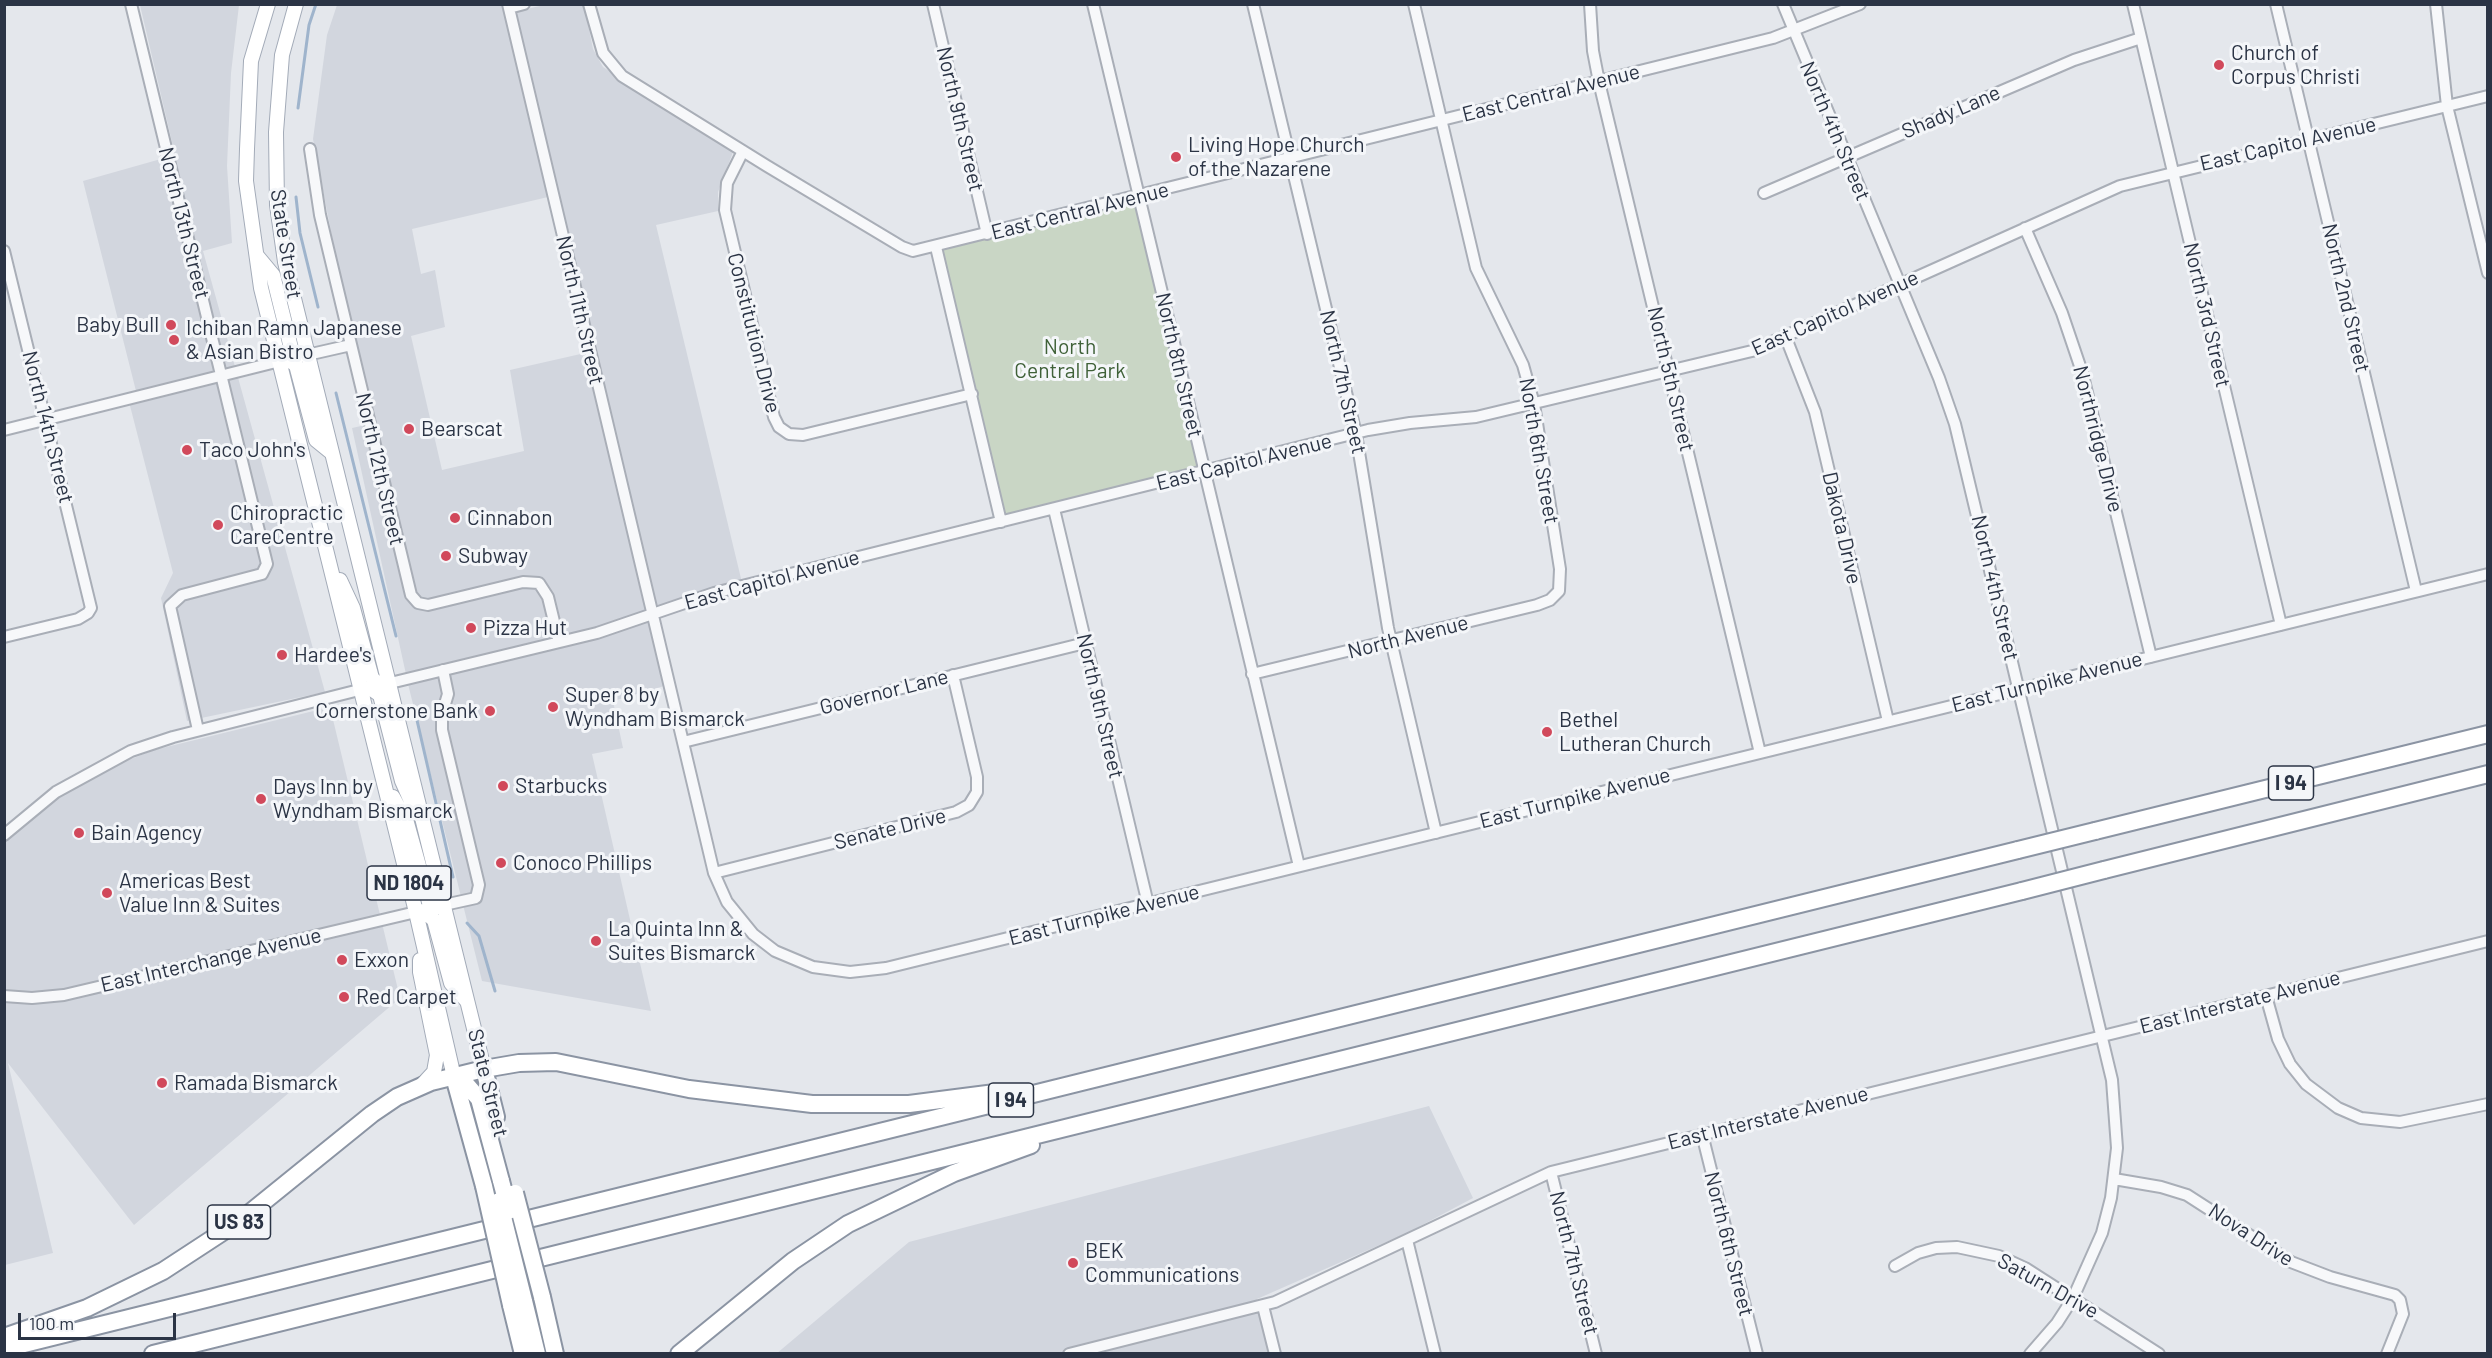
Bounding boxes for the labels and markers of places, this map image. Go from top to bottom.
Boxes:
place label: Church of Corpus Christi [2231,40,2360,90]
marker: Church of Corpus Christi [2212,58,2226,72]
place label: Living Hope Church of the Nazarene [1188,132,1364,182]
marker: Living Hope Church of the Nazarene [1169,150,1183,164]
place label: Baby Bull [76,312,159,338]
place label: Ichiban Ramn Japanese & Asian Bistro [186,315,402,365]
marker: Baby Bull [164,318,178,332]
marker: Ichiban Ramn Japanese & Asian Bistro [167,333,181,347]
place label: Bearscat [421,416,503,442]
marker: Bearscat [402,422,416,436]
place label: Taco John's [199,437,306,463]
marker: Taco John's [180,443,194,457]
place label: Chiropractic CareCentre [230,500,343,550]
place label: Cinnabon [467,505,553,531]
marker: Cinnabon [448,511,462,525]
marker: Chiropractic CareCentre [211,518,225,532]
place label: Subway [458,543,528,569]
marker: Subway [439,549,453,563]
place label: Pizza Hut [483,615,567,641]
marker: Pizza Hut [464,621,478,635]
place label: Hardee's [294,642,372,668]
marker: Hardee's [275,648,289,662]
place label: Super 8 by Wyndham Bismarck [565,682,745,732]
place label: Cornerstone Bank [315,698,478,724]
marker: Super 8 by Wyndham Bismarck [546,700,560,714]
marker: Cornerstone Bank [483,704,497,718]
place label: Bethel Lutheran Church [1559,707,1711,757]
marker: Bethel Lutheran Church [1540,725,1554,739]
place label: Starbucks [515,773,607,799]
place label: Days Inn by Wyndham Bismarck [273,774,453,824]
marker: Starbucks [496,779,510,793]
marker: Days Inn by Wyndham Bismarck [254,792,268,806]
place label: Bain Agency [91,820,202,846]
marker: Bain Agency [72,826,86,840]
place label: Conoco Phillips [513,850,652,876]
marker: Conoco Phillips [494,856,508,870]
place label: Americas Best Value Inn & Suites [119,868,280,918]
marker: Americas Best Value Inn & Suites [100,886,114,900]
place label: La Quinta Inn & Suites Bismarck [608,916,755,966]
marker: La Quinta Inn & Suites Bismarck [589,934,603,948]
place label: Exxon [354,947,409,973]
marker: Exxon [335,953,349,967]
place label: Red Carpet [356,984,457,1010]
marker: Red Carpet [337,990,351,1004]
place label: Ramada Bismarck [174,1070,338,1096]
marker: Ramada Bismarck [155,1076,169,1090]
place label: BEK Communications [1085,1238,1239,1288]
marker: BEK Communications [1066,1256,1080,1270]

